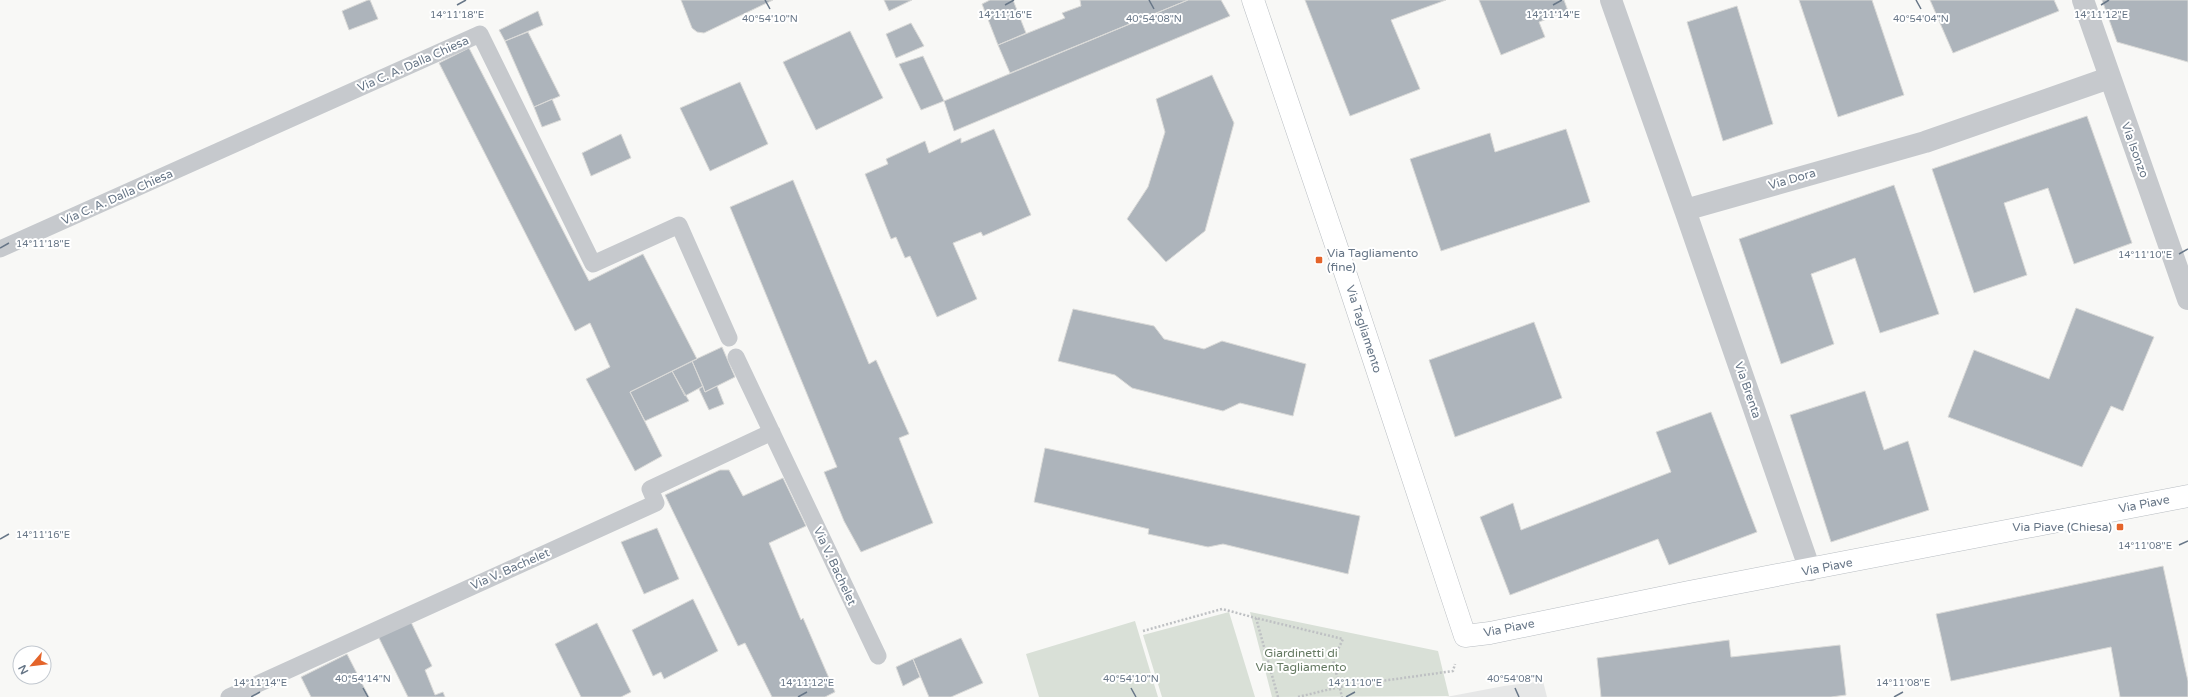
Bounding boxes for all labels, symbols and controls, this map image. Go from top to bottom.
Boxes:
text: 14°11'18"E [430,9,484,21]
text: 14°11'16"E [978,9,1032,21]
text: 14°11'14"E [1526,9,1580,21]
text: 14°11'12"E [2074,9,2128,21]
text: 40°54'10"N [742,13,798,25]
text: 40°54'08"N [1126,13,1182,25]
text: 40°54'04"N [1893,13,1949,25]
street label: Via C. A. Dalla Chiesa [355,33,471,95]
street label: Via Isonzo [2119,120,2151,180]
street label: Via C. A. Dalla Chiesa [59,166,175,228]
street label: Via Dora [1767,166,1817,192]
text: 14°11'18"E [16,238,70,250]
place label: Via Tagliamento (fine) [1327,246,1418,274]
text: 14°11'10"E [2118,249,2172,261]
marker: Via Tagliamento (fine) [1314,255,1324,265]
street label: Via Tagliamento [1343,283,1385,375]
street label: Via Brenta [1732,360,1764,420]
street label: Via Piave [2117,492,2171,516]
place label: Via Piave (Chiesa) [2012,520,2112,534]
marker: Via Piave (Chiesa) [2115,522,2125,532]
street label: Via V. Bachelet [811,525,859,608]
text: 14°11'16"E [16,529,70,541]
text: 14°11'08"E [2118,540,2172,552]
street label: Via V. Bachelet [468,545,552,593]
street label: Via Piave [1800,555,1854,579]
street label: Via Piave [1482,616,1536,640]
north arrow [12,645,52,685]
park label: Giardinetti di Via Tagliamento [1255,646,1347,674]
text: N [16,663,31,676]
text: 40°54'14"N [335,673,391,685]
text: 40°54'10"N [1103,673,1159,685]
text: 40°54'08"N [1487,673,1543,685]
text: 14°11'14"E [233,677,287,689]
text: 14°11'12"E [780,677,834,689]
text: 14°11'10"E [1328,677,1382,689]
text: 14°11'08"E [1876,677,1930,689]

